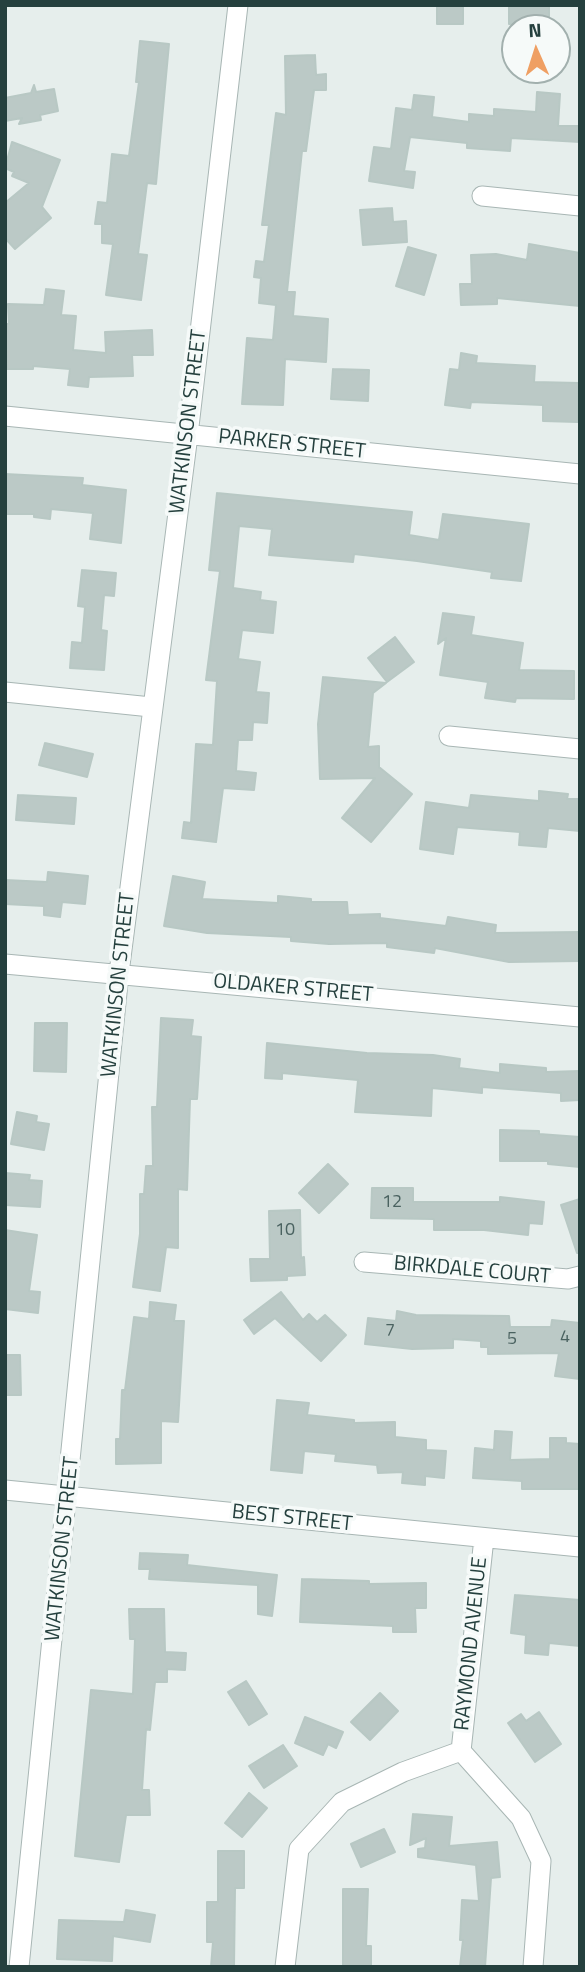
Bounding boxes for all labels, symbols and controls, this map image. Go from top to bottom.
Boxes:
north arrow [501,14,571,84]
text: N [528,15,542,44]
street label: WATKINSON STREET [165,328,213,516]
street label: PARKER STREET [217,425,367,465]
street label: WATKINSON STREET [97,891,141,1079]
street label: OLDAKER STREET [212,969,374,1009]
house number: 12 [382,1192,402,1214]
house number: 10 [275,1220,295,1242]
street label: BIRKDALE COURT [393,1252,551,1290]
house number: 7 [385,1321,395,1343]
house number: 4 [560,1327,570,1349]
house number: 5 [507,1329,517,1351]
street label: WATKINSON STREET [41,1455,85,1643]
street label: BEST STREET [230,1500,354,1538]
street label: RAYMOND AVENUE [450,1556,494,1732]

